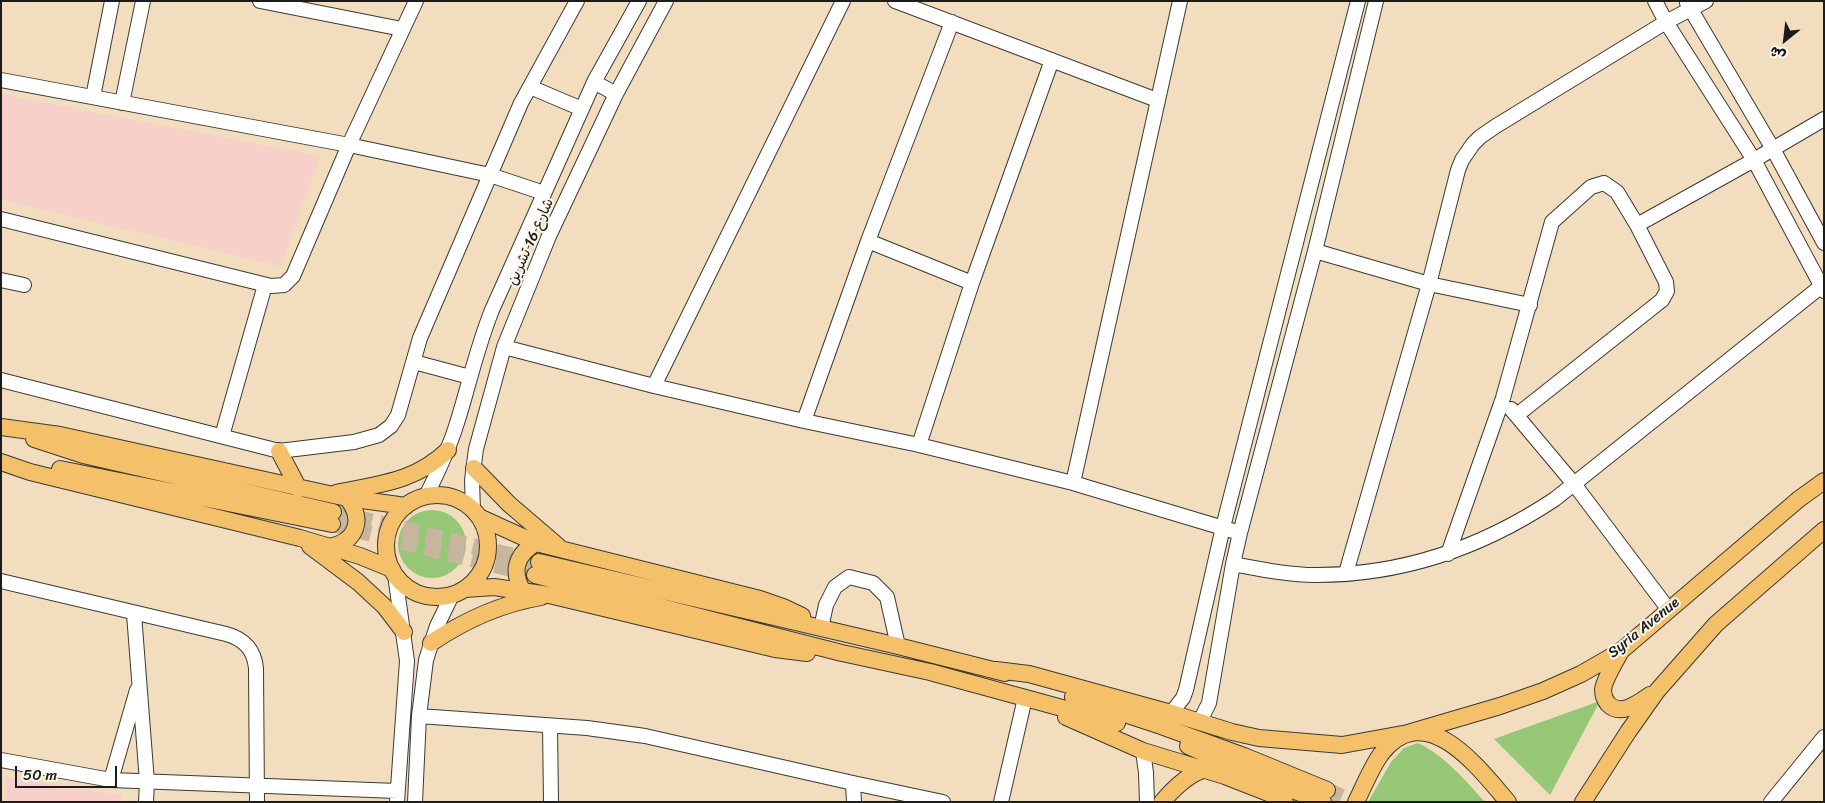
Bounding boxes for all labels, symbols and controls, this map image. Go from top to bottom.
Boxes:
north arrow [1760,15,1810,65]
text: ش [1765,39,1790,68]
street label: شارع 16 تشرين [504,196,558,288]
street label: Syria Avenue [1605,594,1683,662]
scale bar [18,756,120,788]
text: 50 m [23,762,57,788]

